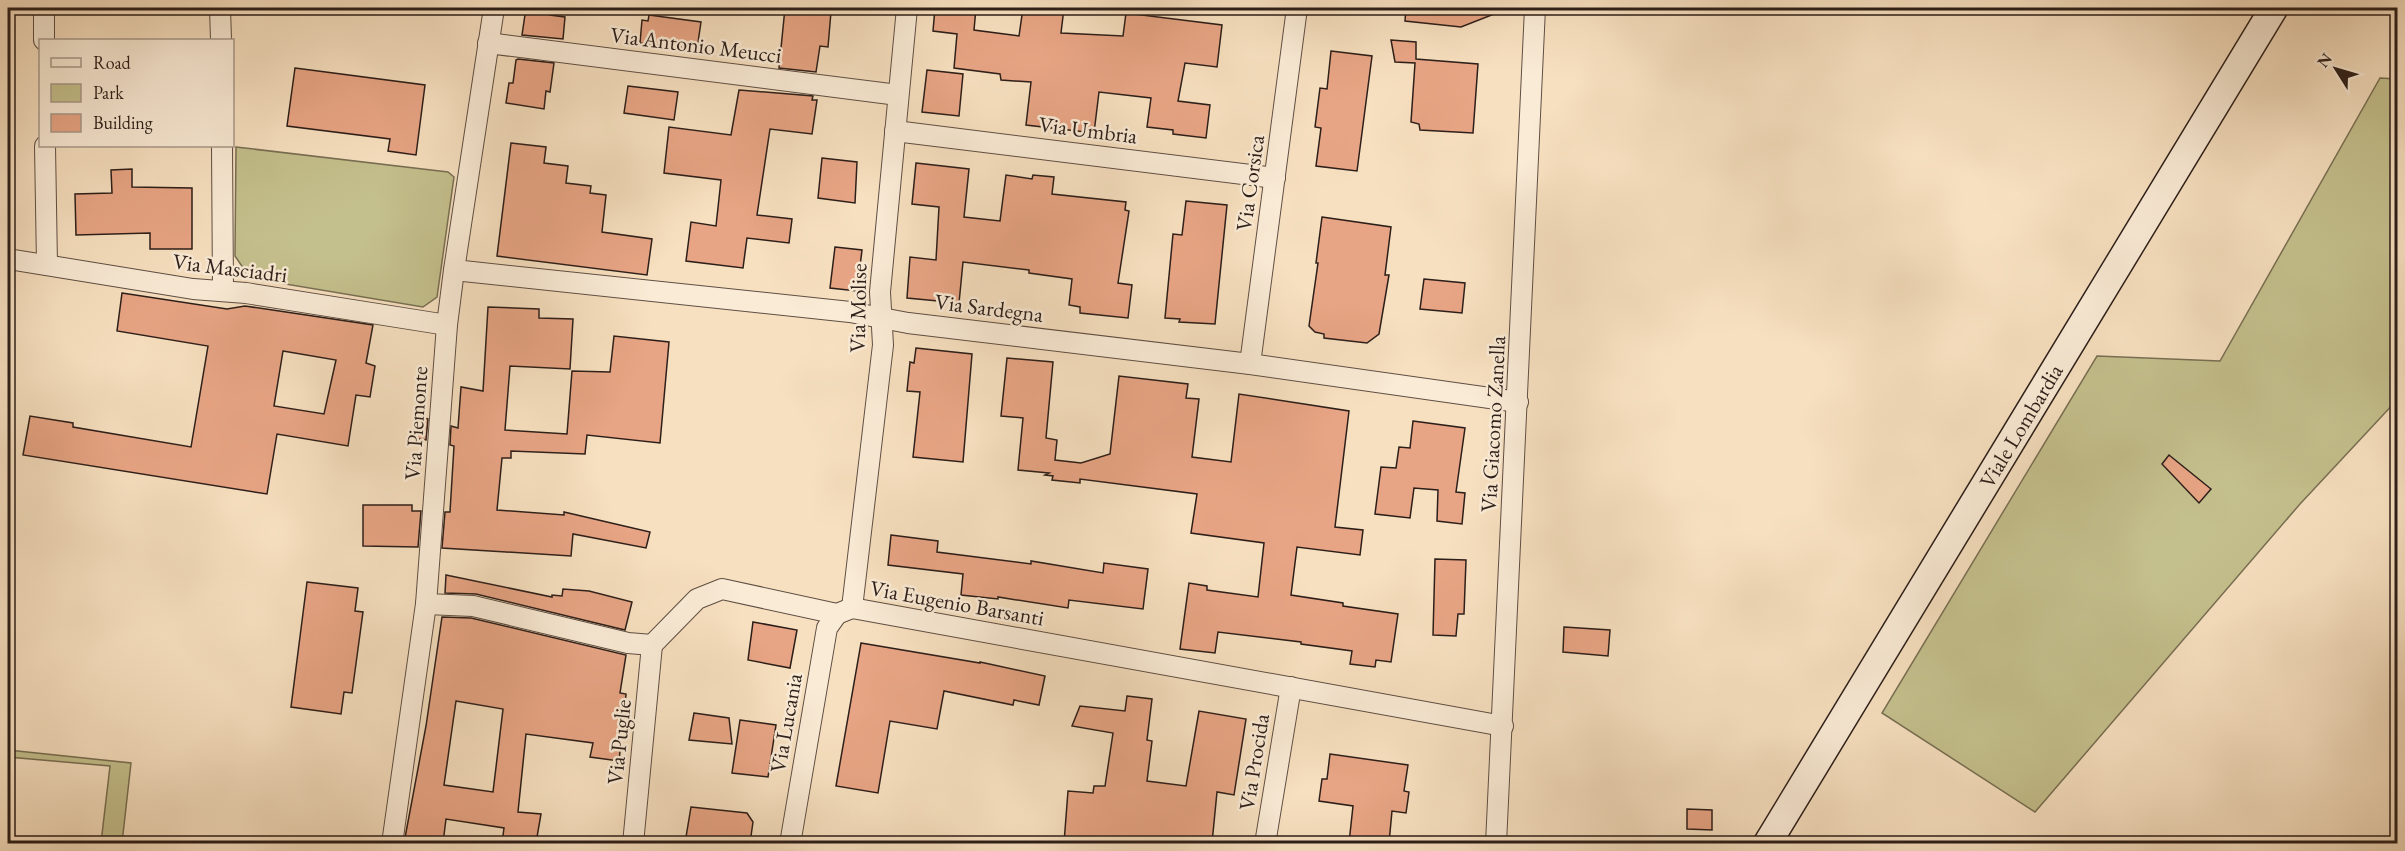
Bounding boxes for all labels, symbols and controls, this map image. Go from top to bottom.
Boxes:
street label: Via Antonio Meucci [609,20,783,70]
legend [39,39,234,147]
north arrow [2306,39,2366,99]
text: N [2312,49,2337,72]
text: Road [93,51,132,74]
text: Park [93,81,124,104]
street label: Via Umbria [1037,110,1139,150]
text: Building [93,111,153,134]
street label: Via Corsica [1229,133,1271,233]
street label: Via Masciadri [171,247,289,289]
street label: Via Molise [843,263,873,353]
street label: Via Sardegna [933,287,1045,329]
street label: Via Giacomo Zanella [1474,335,1512,513]
street label: Viale Lombardia [1973,358,2070,493]
street label: Via Piemonte [398,365,434,481]
street label: Via Eugenio Barsanti [868,573,1046,633]
street label: Via Lucania [763,671,809,775]
street label: Via Puglie [600,698,638,786]
street label: Via Procida [1232,711,1276,812]

